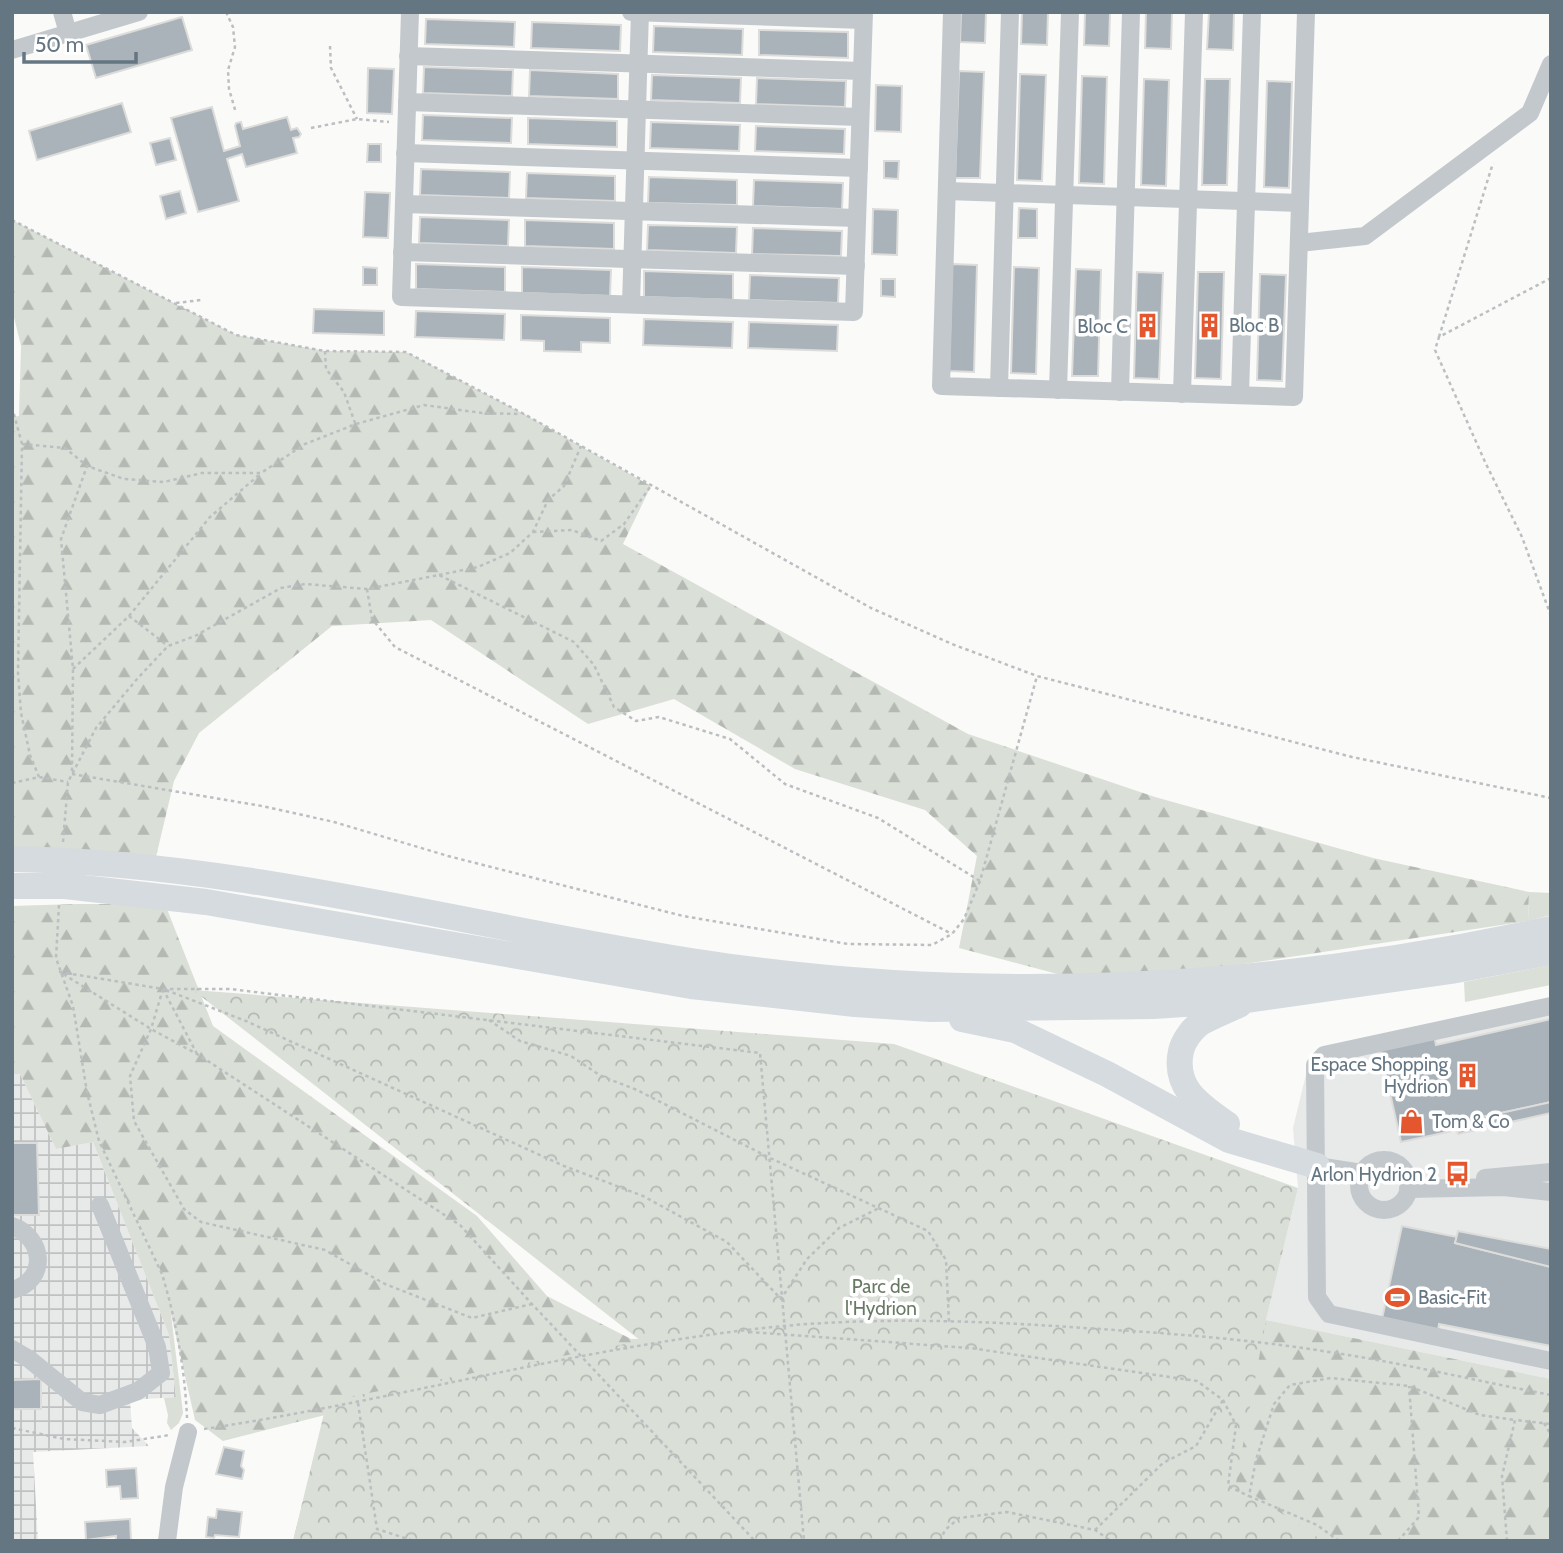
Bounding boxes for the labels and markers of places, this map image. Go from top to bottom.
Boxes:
building icon: Bloc B [1195,311,1223,339]
building icon: Bloc C [1134,312,1162,340]
place label: Bloc B [1229,314,1279,337]
place label: Bloc C [1077,315,1128,338]
place label: Espace Shopping Hydrion [1310,1053,1449,1098]
building icon: Espace Shopping Hydrion [1454,1061,1482,1089]
shop icon: Tom & Co [1398,1107,1426,1135]
place label: Tom & Co [1432,1110,1510,1133]
bus stop icon: Arlon Hydrion 2 [1443,1160,1471,1188]
place label: Arlon Hydrion 2 [1311,1163,1437,1186]
sports icon: Basic-Fit [1384,1283,1412,1311]
place label: Basic-Fit [1418,1286,1487,1309]

